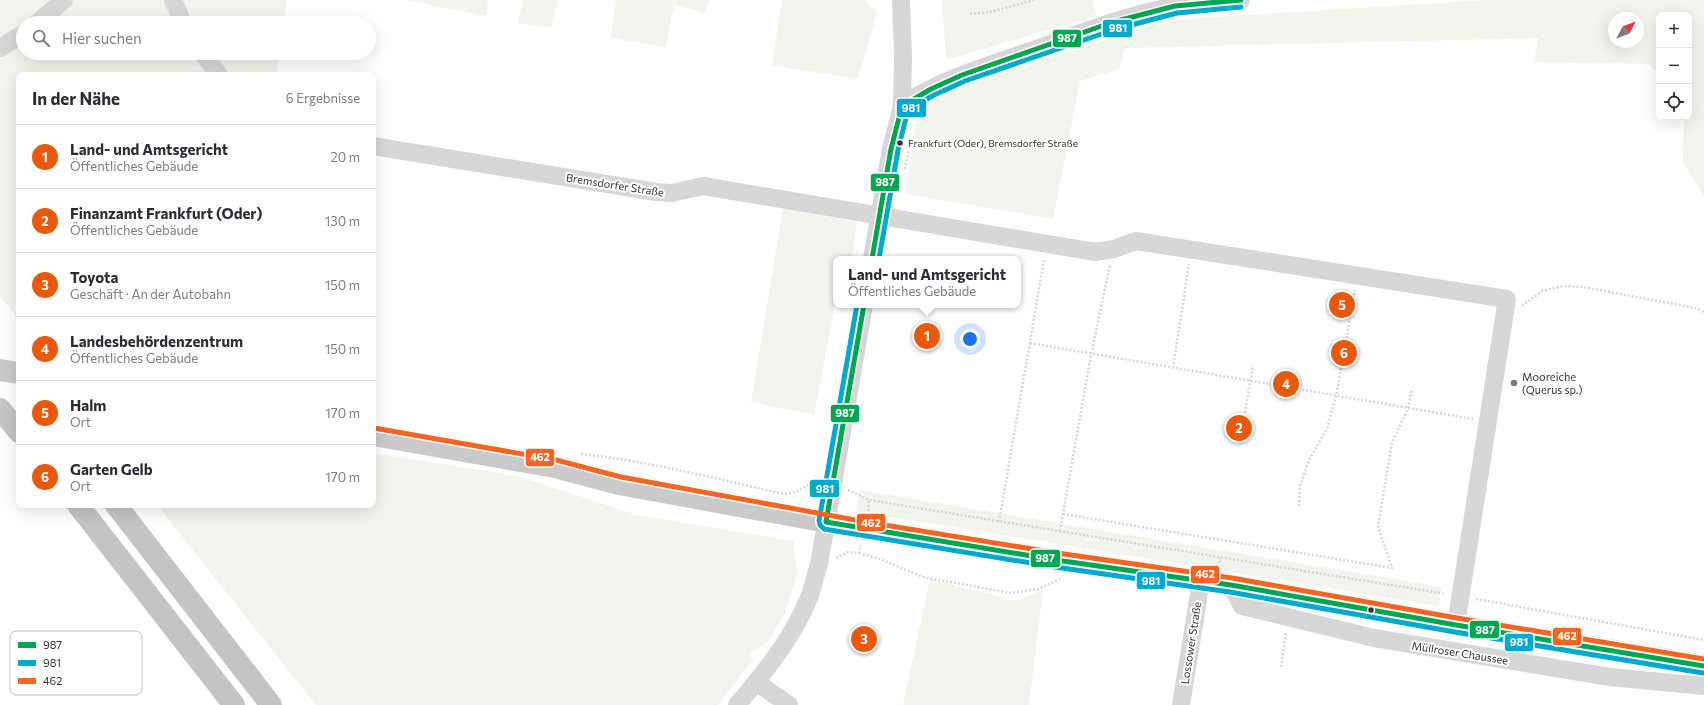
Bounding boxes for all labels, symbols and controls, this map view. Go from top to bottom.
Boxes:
north arrow [1608,12,1644,48]
map controls [1656,12,1692,120]
button: + [1656,12,1692,48]
search box [16,16,376,60]
line badge: 981 [1102,19,1133,38]
text: 981 [1109,21,1127,34]
icon: search [30,27,52,49]
text: Hier suchen [62,29,142,47]
line badge: 987 [1052,29,1082,48]
text: 987 [1057,31,1077,44]
button: − [1656,48,1692,84]
button: locate [1656,84,1692,120]
text: In der Nähe [32,88,120,109]
text: 6 Ergebnisse [286,90,360,106]
line badge: 981 [896,98,927,118]
text: 981 [902,101,920,114]
place label: Frankfurt (Oder), Bremsdorfer Straße [908,137,1078,149]
marker: Frankfurt (Oder), Bremsdorfer Straße [895,138,905,148]
text: Land- und Amtsgericht [70,140,228,158]
text: 1 [42,149,48,165]
text: 20 m [331,149,360,165]
text: Öffentliches Gebäude [70,158,198,174]
street label: Bremsdorfer Straße [565,170,665,199]
line badge: 987 [870,173,900,192]
text: 987 [875,175,895,188]
text: Finanzamt Frankfurt (Oder) [70,204,263,222]
text: 2 [41,213,49,229]
text: 130 m [325,213,360,229]
text: Öffentliches Gebäude [70,222,198,238]
popup [833,256,1021,308]
text: Land- und Amtsgericht [848,265,1006,283]
text: Toyota [70,268,118,286]
text: 3 [41,277,49,293]
text: 150 m [325,277,360,293]
text: Öffentliches Gebäude [848,283,976,299]
text: Geschäft · An der Autobahn [70,286,231,302]
pin: 5 [1329,290,1355,320]
pin: 1 [914,321,940,351]
your location [960,329,980,349]
text: Landesbehördenzentrum [70,332,243,350]
pin: 6 [1331,338,1357,368]
text: 4 [41,341,49,357]
text: 150 m [325,341,360,357]
text: Öffentliches Gebäude [70,350,198,366]
pin: 4 [1273,369,1299,399]
place label: Mooreiche (Querus sp.) [1522,370,1583,396]
marker: Mooreiche (Querus sp.) [1509,378,1519,388]
text: Halm [70,396,106,414]
line badge: 987 [830,404,860,423]
text: 5 [41,405,49,421]
text: 170 m [325,405,360,421]
text: 987 [835,406,855,419]
pin: 2 [1226,413,1252,443]
text: Ort [70,414,91,430]
line badge: 462 [525,448,555,467]
text: 462 [530,450,550,463]
text: Garten Gelb [70,460,153,478]
text: 6 [41,469,49,485]
text: 170 m [325,469,360,485]
text: Ort [70,478,91,494]
line badge: 981 [809,479,840,498]
text: 981 [816,482,834,495]
line badge: 462 [856,513,886,532]
text: 462 [861,516,881,529]
line badge: 987 [1030,549,1061,568]
text: 987 [1035,551,1055,564]
line badge: 462 [1190,565,1220,584]
text: 462 [1195,567,1215,580]
line badge: 981 [1136,571,1166,590]
text: 981 [1142,574,1160,587]
street label: Lossower Straße [1178,601,1203,685]
unlabelled marker [1366,605,1376,615]
line badge: 987 [1469,620,1500,639]
text: 987 [1475,623,1495,636]
pin: 3 [851,624,877,654]
line badge: 462 [1552,627,1582,646]
text: 462 [1557,629,1577,642]
legend [10,631,142,695]
line badge: 981 [1504,633,1534,652]
text: 981 [1510,635,1528,648]
text: 987 [43,638,62,651]
street label: Müllroser Chaussee [1411,638,1509,667]
text: 981 [43,656,61,669]
text: 462 [43,674,62,687]

